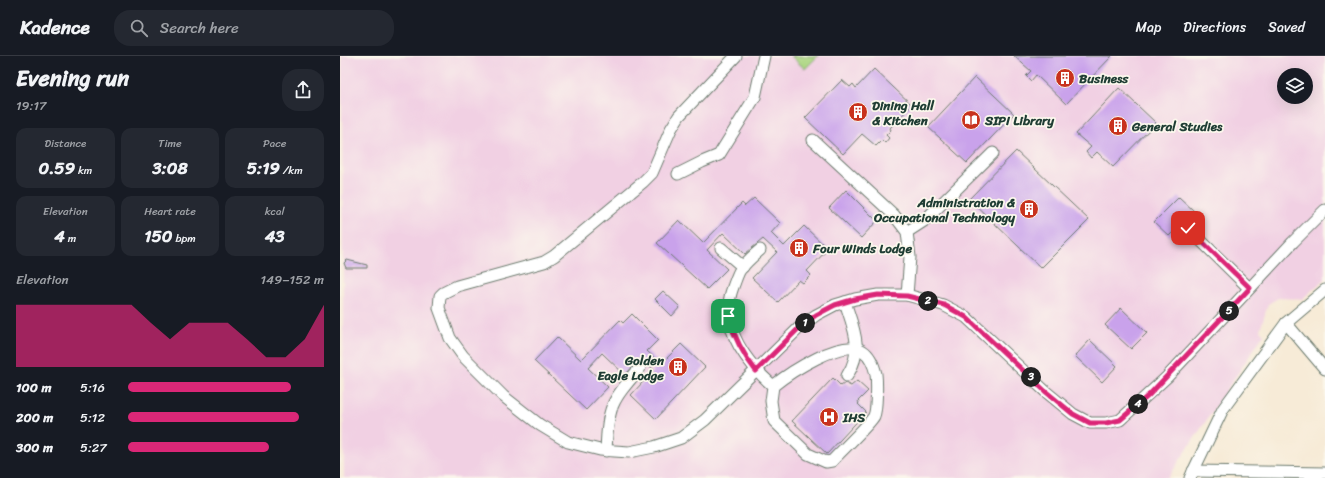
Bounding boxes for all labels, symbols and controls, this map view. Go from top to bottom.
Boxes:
search box [114,10,394,46]
text: Kadence [20,11,90,44]
text: Search here [160,15,239,41]
text: Map [1135,15,1161,40]
text: Directions [1183,15,1246,40]
text: Saved [1268,15,1305,40]
icon: search [128,17,150,39]
text: Evening run [16,59,129,98]
building icon: Business [1054,67,1076,89]
place label: Business [1079,67,1129,90]
map controls [1277,68,1313,104]
button: layers [1277,68,1313,104]
button: share [282,69,324,111]
text: 19:17 [16,94,47,117]
place label: Dining Hall & Kitchen [872,94,935,132]
building icon: Dining Hall & Kitchen [847,101,869,123]
library icon: SIPI Library [960,109,982,131]
place label: SIPI Library [984,109,1055,132]
building icon: General Studies [1107,115,1129,137]
place label: General Studies [1131,115,1223,138]
text: Distance [44,134,86,153]
text: Time [158,134,182,153]
text: Pace [263,134,286,153]
text: 0.59 [38,153,75,183]
text: 3:08 [152,153,188,183]
text: 5:19 [247,153,280,183]
text: km [75,161,92,180]
text: /km [280,161,303,180]
place label: Administration & Occupational Technology [873,191,1016,229]
building icon: Administration & Occupational Technology [1018,198,1040,220]
text: Elevation [43,202,88,221]
text: Heart rate [144,202,196,221]
text: kcal [265,202,285,221]
pin [1171,211,1205,245]
icon: check [1177,217,1199,239]
text: 4 [54,221,65,251]
text: 150 [144,221,173,251]
text: 43 [265,221,285,251]
text: m [65,229,76,248]
text: bpm [173,229,196,248]
building icon: Four Winds Lodge [788,237,810,259]
place label: Four Winds Lodge [812,237,912,260]
text: Elevation [16,268,69,291]
text: 149–152 m [261,268,324,291]
pin: 2 [918,291,938,311]
text: 2 [925,291,931,310]
pin [711,299,745,333]
pin: 5 [1219,301,1239,321]
text: 5 [1226,301,1232,320]
icon: arrive [717,305,739,327]
pin: 1 [795,313,815,333]
text: 1 [803,313,807,332]
place label: Golden Eagle Lodge [597,349,665,387]
building icon: Golden Eagle Lodge [667,356,689,378]
pin: 3 [1021,367,1041,387]
text: 3 [1028,367,1034,386]
text: 100 m [16,376,51,399]
text: 5:16 [80,376,105,399]
pin: 4 [1128,394,1148,414]
text: 4 [1135,394,1141,413]
text: 200 m [16,406,53,429]
text: 5:12 [80,406,105,429]
hospital icon: IHS [818,406,840,428]
place label: IHS [842,406,866,429]
text: 300 m [16,436,53,459]
text: 5:27 [80,436,107,459]

